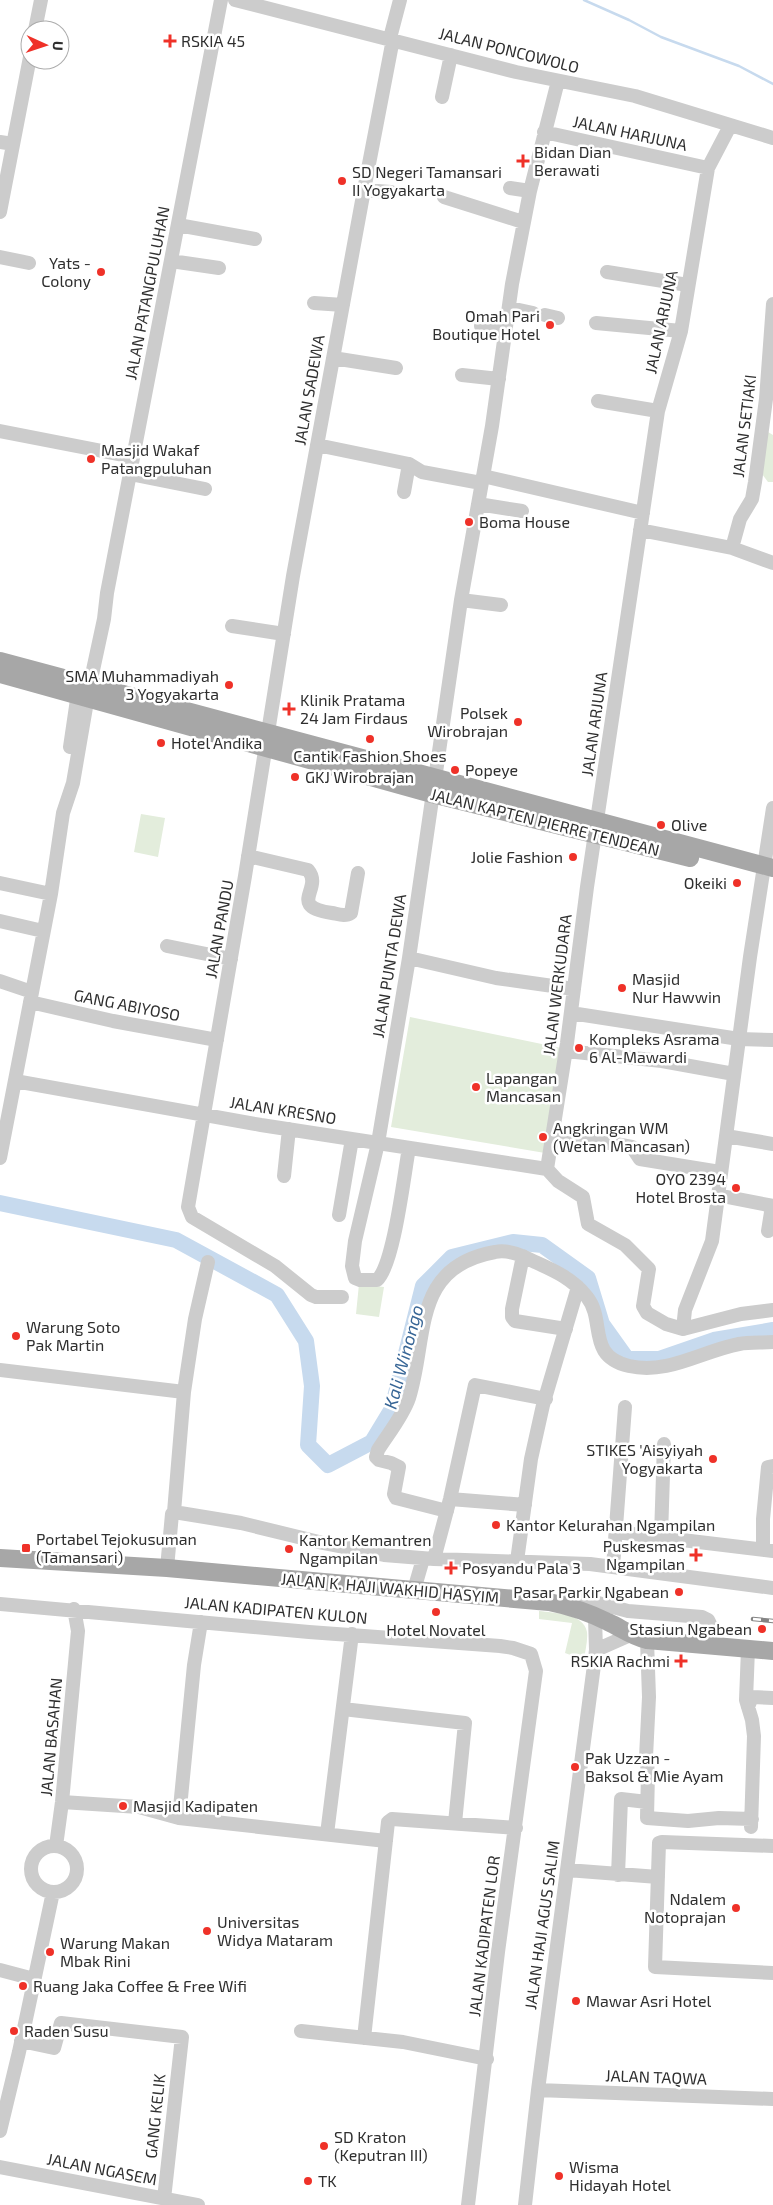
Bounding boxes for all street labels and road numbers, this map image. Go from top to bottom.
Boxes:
street label: JALAN PONCOWOLO [437,23,581,76]
street label: JALAN HARJUNA [571,111,689,154]
street label: JALAN PATANGPULUHAN [120,204,173,381]
street label: JALAN ARJUNA [640,268,681,375]
street label: JALAN SADEWA [289,333,328,447]
street label: JALAN SETIAKI [728,373,759,478]
street label: JALAN ARJUNA [577,670,610,777]
street label: JALAN KAPTEN PIERRE TENDEAN [429,784,662,859]
street label: JALAN PANDU [200,878,237,980]
street label: JALAN PUNTA DEWA [368,892,409,1039]
street label: JALAN WERKUDARA [538,913,575,1057]
street label: GANG ABIYOSO [72,985,182,1024]
street label: JALAN KRESNO [228,1092,338,1127]
street label: JALAN K. HAJI WAKHID HASYIM [280,1568,500,1607]
street label: JALAN KADIPATEN KULON [184,1592,368,1627]
street label: JALAN BASAHAN [36,1677,65,1797]
street label: JALAN HAJI AGUS SALIM [520,1839,563,2011]
street label: JALAN KADIPATEN LOR [464,1854,503,2018]
street label: JALAN TAQWA [605,2065,707,2089]
street label: GANG KELIK [141,2072,168,2159]
street label: JALAN NGASEM [45,2149,159,2188]

